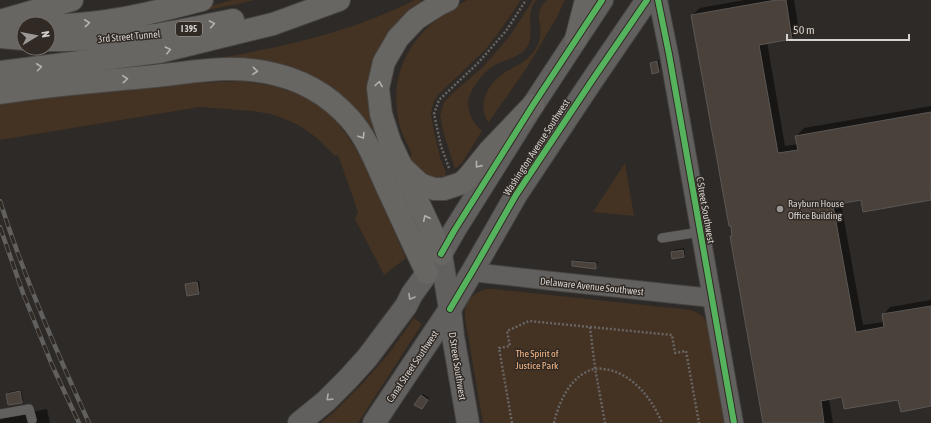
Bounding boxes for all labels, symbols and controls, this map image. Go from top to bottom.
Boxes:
north arrow [16,16,56,56]
scale bar [787,16,909,42]
one-way arrow [84,19,90,28]
one-way arrow [209,21,215,29]
road number: I 395 [176,22,202,36]
text: 50 m [793,23,815,37]
street label: 3rd Street Tunnel [97,28,161,45]
text: N [39,30,52,39]
one-way arrow [164,47,171,55]
one-way arrow [36,63,42,72]
one-way arrow [252,66,258,75]
one-way arrow [122,74,128,83]
one-way arrow [375,81,383,87]
street label: Washington Avenue Southwest [501,97,572,197]
one-way arrow [357,132,364,139]
one-way arrow [476,160,483,167]
street label: C Street Southwest [694,176,717,244]
place label: Rayburn House Office Building [788,198,844,221]
marker: Rayburn House Office Building [775,204,785,214]
one-way arrow [423,215,431,222]
street label: Delaware Avenue Southwest [540,276,644,297]
one-way arrow [408,293,415,300]
street label: Canal Street Southwest [384,328,441,404]
street label: D Street Southwest [447,331,468,401]
park label: The Spirit of Justice Park [515,348,559,371]
one-way arrow [326,393,334,401]

